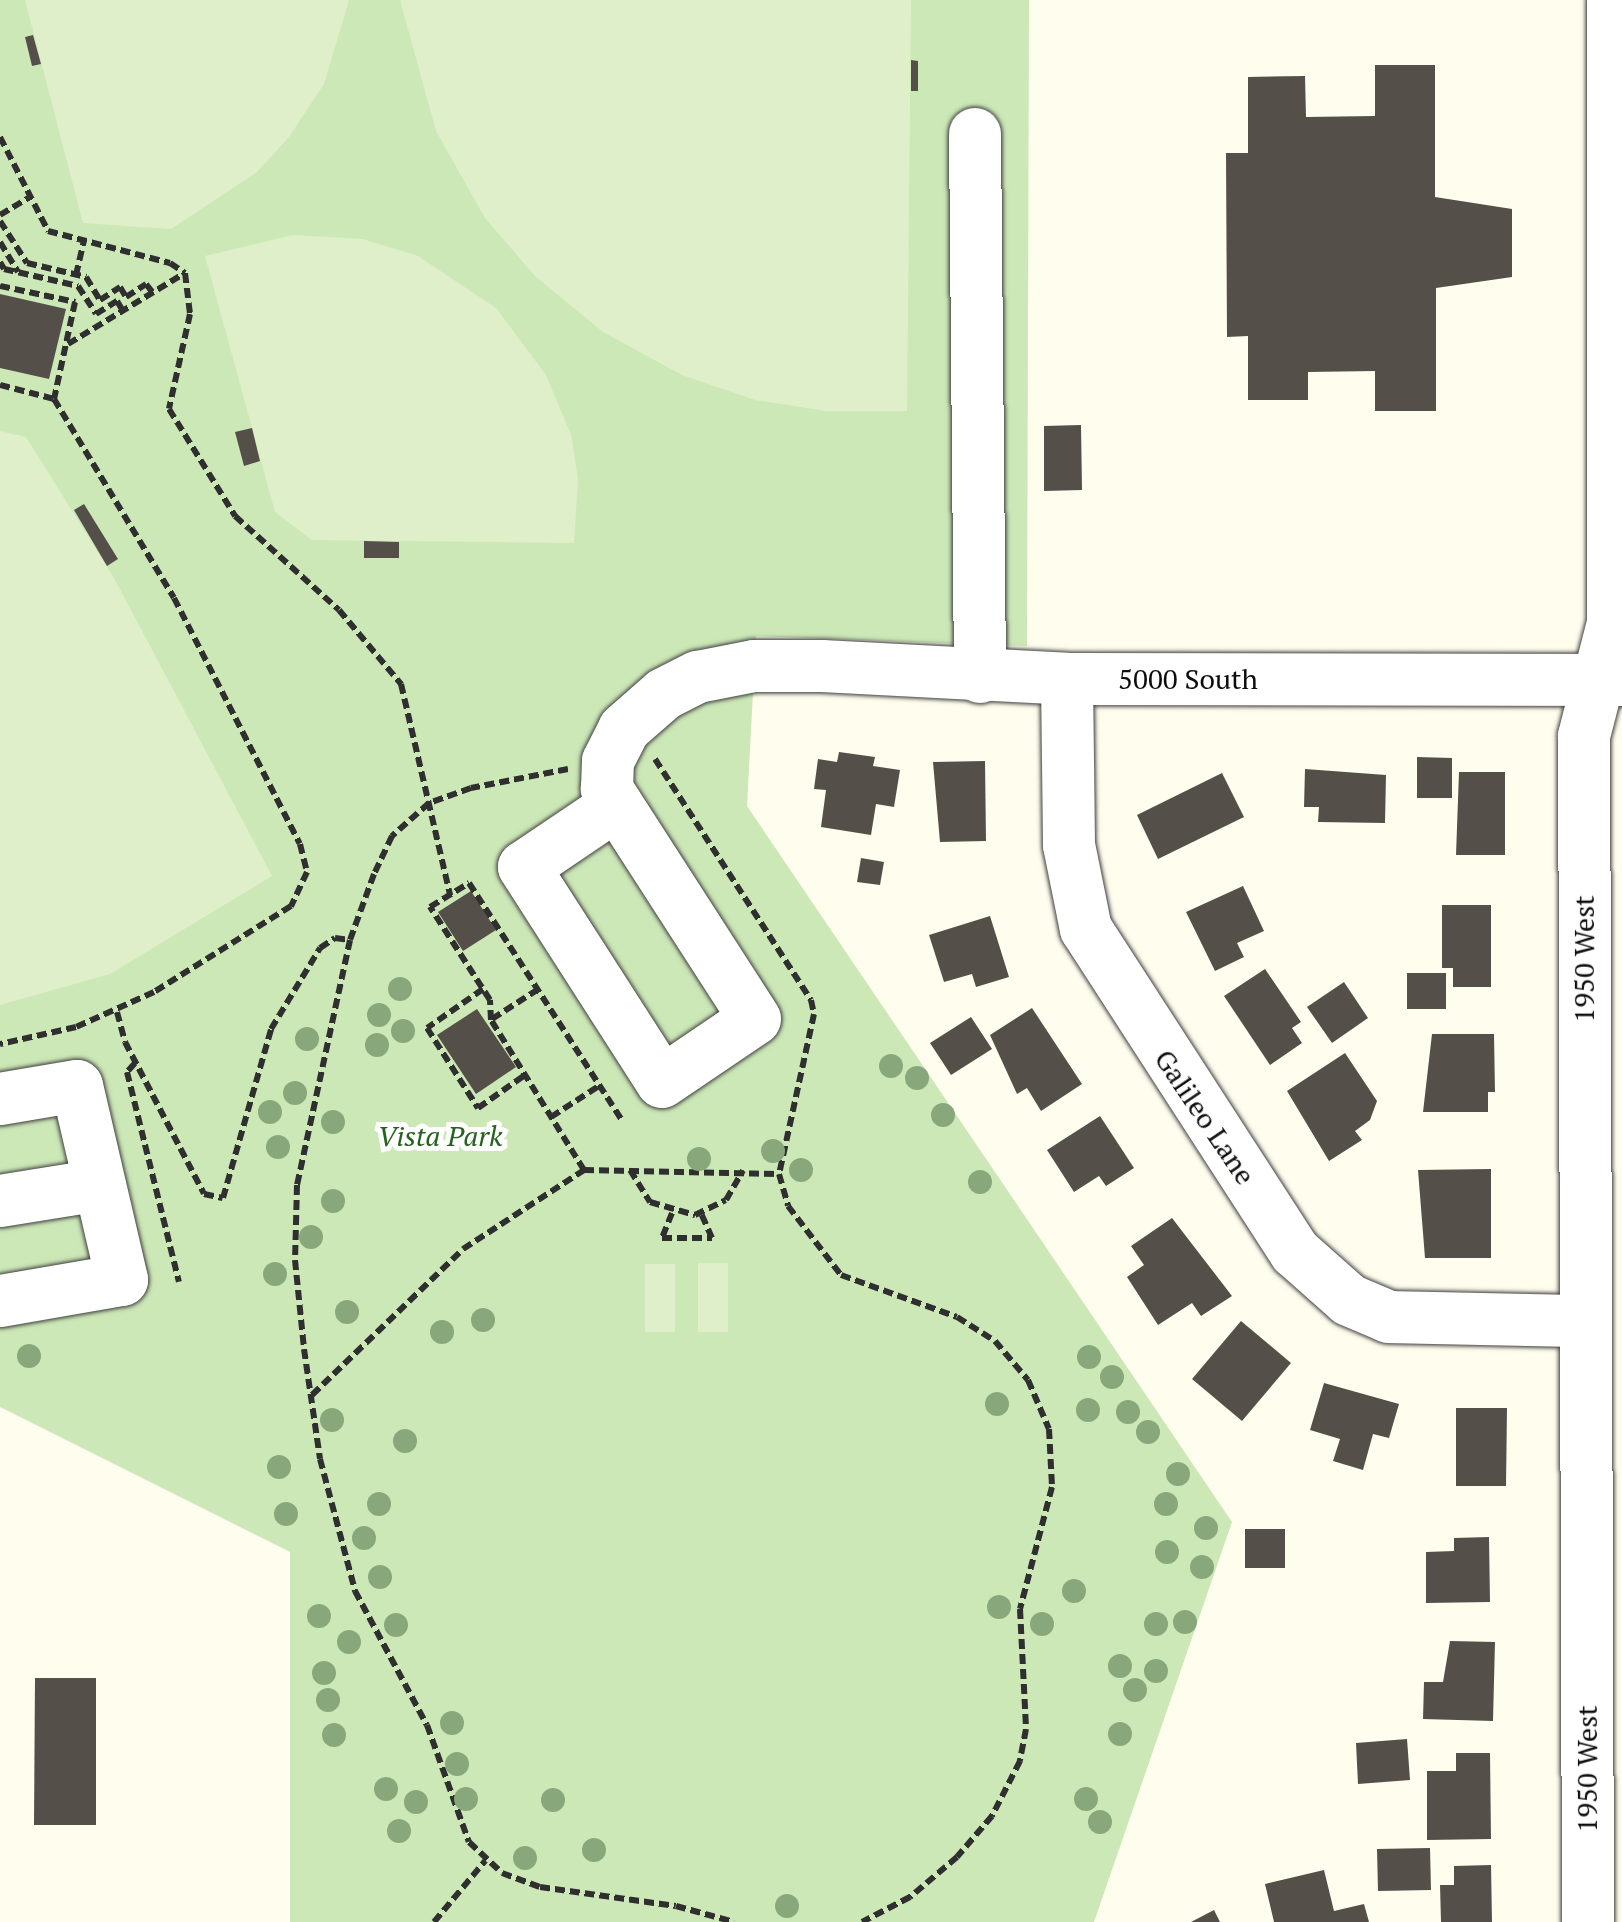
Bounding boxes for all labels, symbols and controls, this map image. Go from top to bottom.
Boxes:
street label: 5000 South [1118,662,1258,696]
street label: 1950 West [1567,895,1601,1023]
street label: Galileo Lane [1148,1043,1262,1191]
park label: Vista Park [378,1119,502,1153]
street label: 1950 West [1570,1705,1604,1833]

